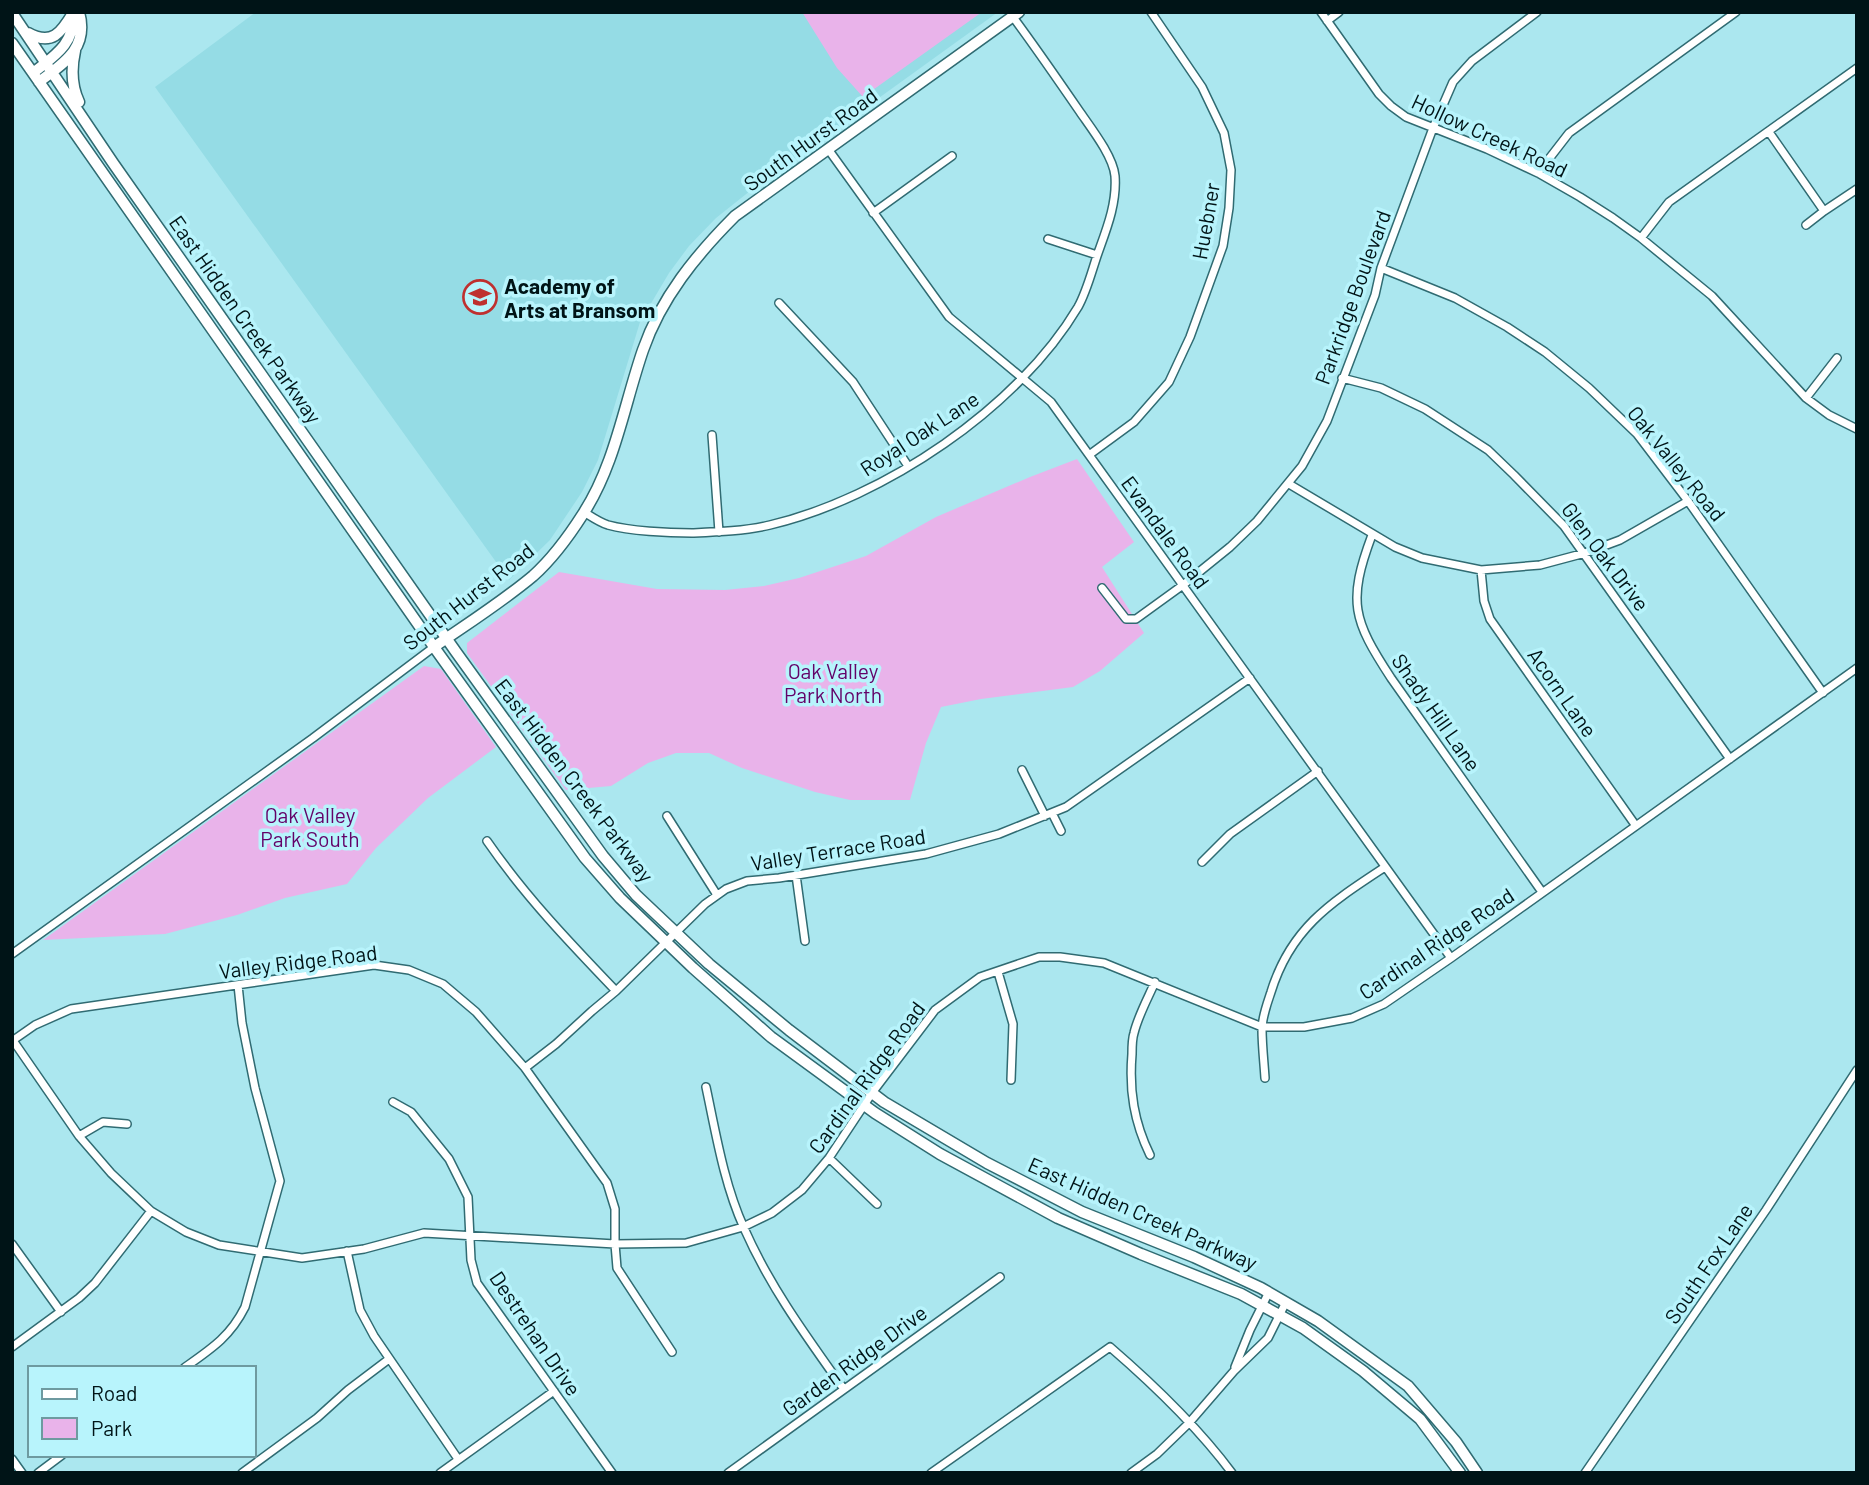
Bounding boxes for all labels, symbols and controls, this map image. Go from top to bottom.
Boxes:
street label: South Hurst Road [738,82,882,196]
street label: Hollow Creek Road [1408,88,1572,182]
street label: Huebner [1186,180,1224,261]
street label: Parkridge Boulevard [1309,207,1395,387]
street label: East Hidden Creek Parkway [165,210,328,428]
place label: Academy of Arts at Bransom [504,273,655,322]
school or university icon: Academy of Arts at Bransom [461,278,499,316]
street label: Royal Oak Lane [855,385,983,481]
street label: Oak Valley Road [1623,400,1731,526]
street label: Evandale Road [1117,471,1215,593]
street label: Glen Oak Drive [1557,497,1655,615]
street label: South Hurst Road [398,537,538,655]
street label: Acorn Lane [1523,643,1603,741]
street label: Shady Hill Lane [1387,648,1487,776]
park label: Oak Valley Park North [784,658,882,707]
street label: East Hidden Creek Parkway [490,673,660,887]
park label: Oak Valley Park South [260,802,360,851]
street label: Valley Terrace Road [749,823,927,875]
street label: Cardinal Ridge Road [1354,882,1518,1004]
street label: Valley Ridge Road [217,939,379,983]
street label: Cardinal Ridge Road [803,996,929,1158]
street label: East Hidden Creek Parkway [1025,1151,1262,1275]
street label: South Fox Lane [1659,1198,1757,1328]
street label: Destrehan Drive [485,1266,587,1400]
street label: Garden Ridge Drive [777,1299,931,1421]
legend [28,1366,256,1457]
text: Road [91,1380,137,1405]
text: Park [91,1415,132,1440]

